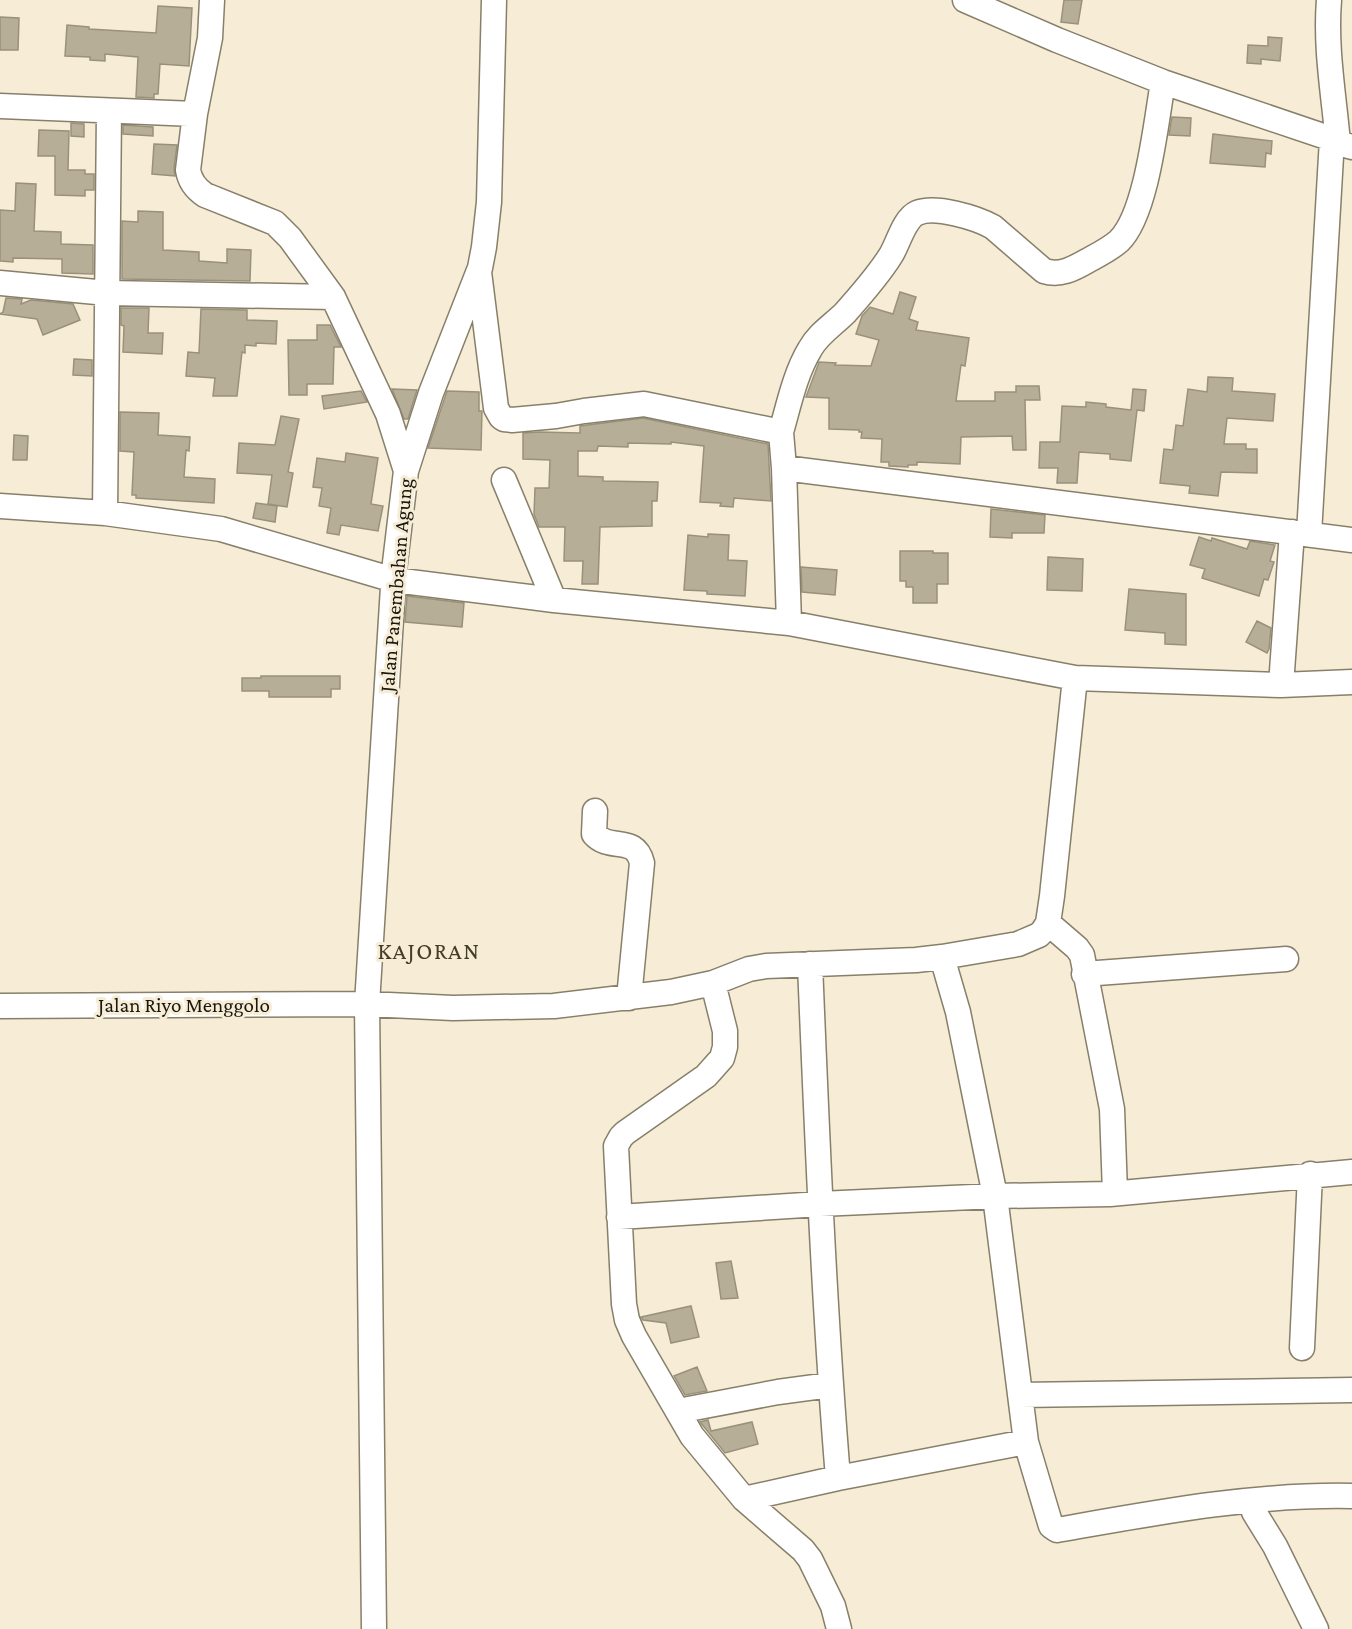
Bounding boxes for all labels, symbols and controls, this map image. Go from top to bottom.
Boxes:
street label: Jalan Panembahan Agung [375,477,417,695]
district label: KAJORAN [378,937,480,964]
street label: Jalan Riyo Menggolo [96,993,270,1017]

